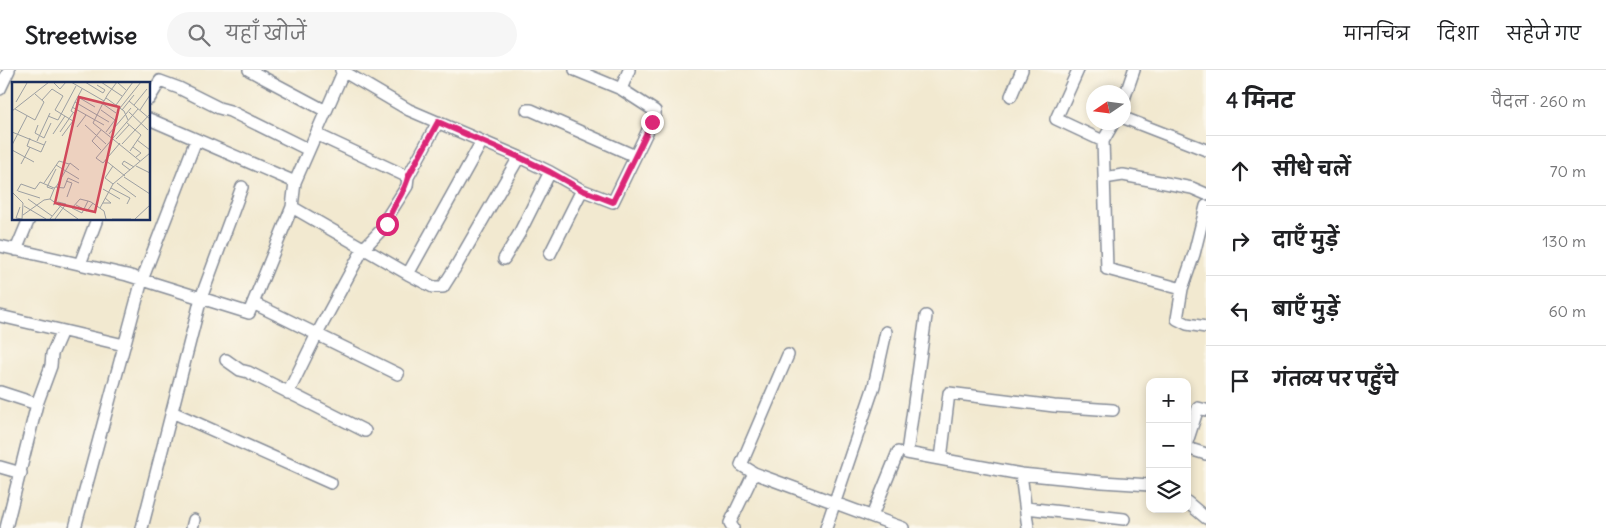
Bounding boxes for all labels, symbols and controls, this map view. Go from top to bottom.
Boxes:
search box [167,12,517,57]
text: Streetwise [25,20,137,50]
icon: search [185,21,213,49]
text: यहाँ खोजें [225,21,306,45]
text: मानचित्र [1344,22,1410,45]
text: दिशा [1438,22,1479,45]
text: सहेजे गए [1507,22,1581,45]
inset map [12,82,150,220]
north arrow [1086,85,1131,130]
text: 4 मिनट [1226,87,1294,114]
text: पैदल · 260 m [1491,91,1586,111]
route end [641,111,664,134]
icon: ahead [1226,157,1254,185]
text: सीधे चलें [1273,157,1350,181]
text: 70 m [1550,161,1586,181]
route start [376,213,399,236]
icon: right [1226,227,1254,255]
text: दाएँ मुड़ें [1273,227,1339,251]
text: 130 m [1542,231,1586,251]
icon: left [1226,297,1254,325]
text: बाएँ मुड़ें [1273,297,1339,321]
text: 60 m [1548,301,1586,321]
icon: arrive [1226,367,1254,395]
text: गंतव्य पर पहुँचे [1273,367,1398,391]
map controls [1146,378,1191,513]
button: + [1146,378,1191,423]
button: − [1146,423,1191,468]
button: layers [1146,468,1191,513]

